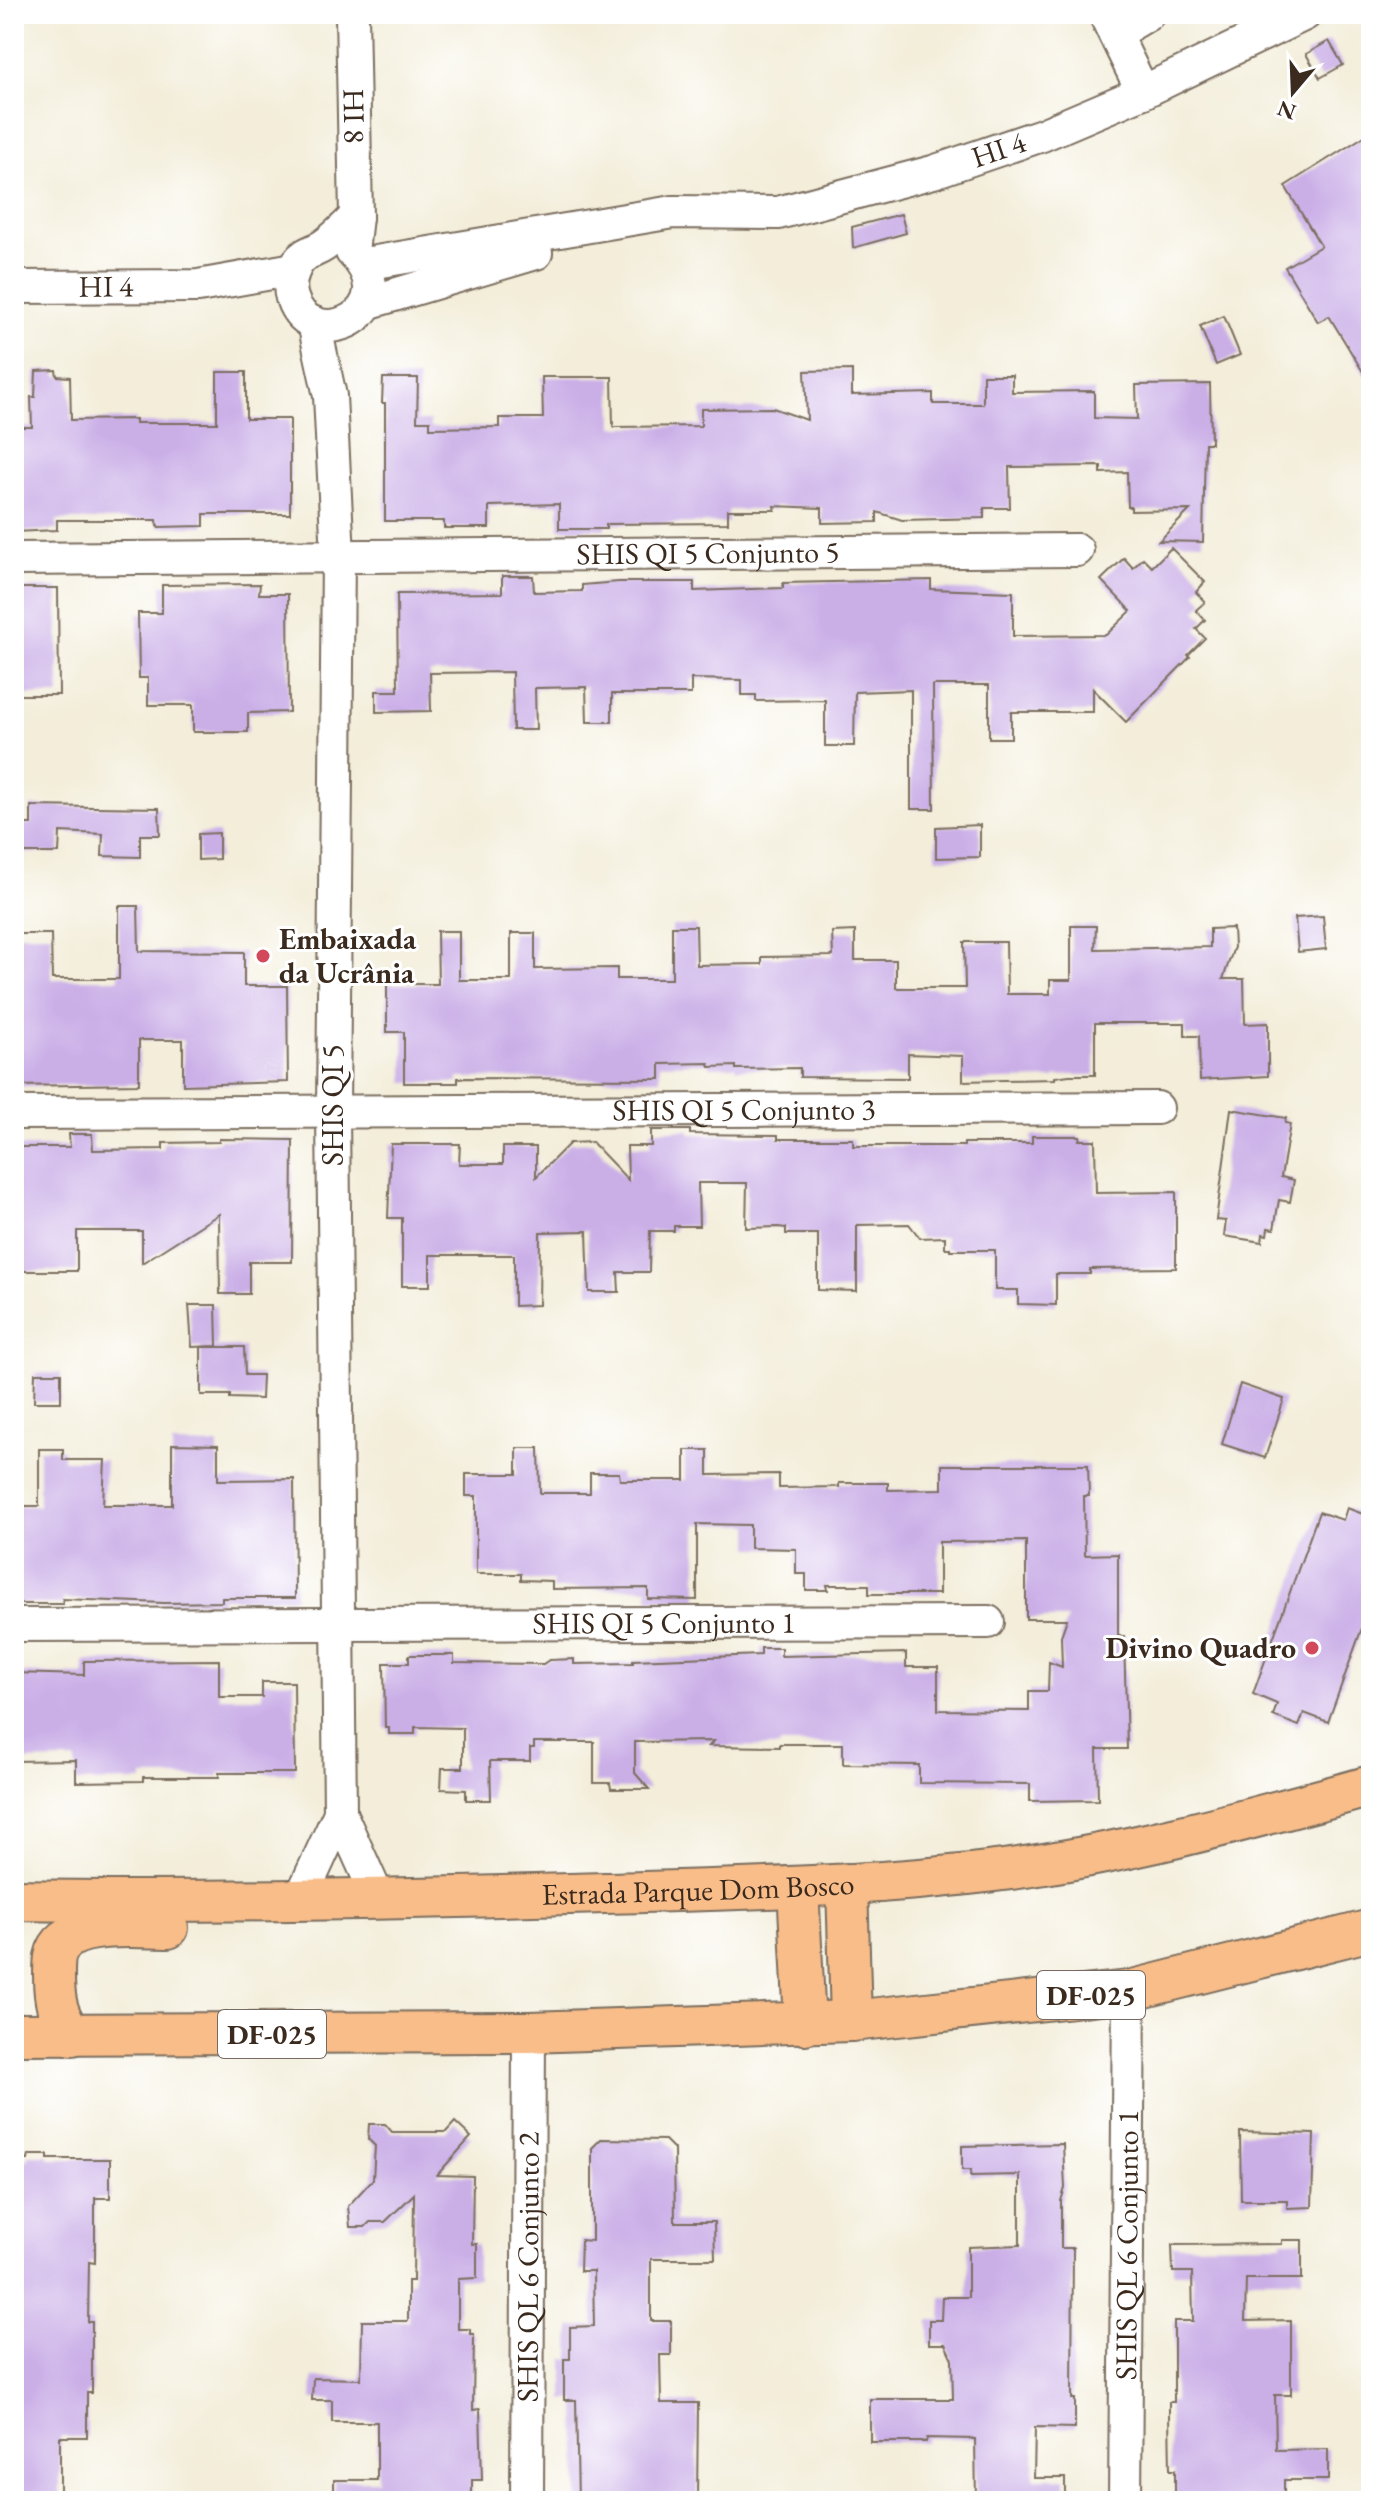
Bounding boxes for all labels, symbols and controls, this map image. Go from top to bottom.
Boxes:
north arrow [1253,52,1333,132]
street label: HI 8 [334,88,375,144]
text: N [1273,94,1300,127]
street label: HI 4 [966,122,1031,177]
street label: HI 4 [78,266,134,306]
street label: SHIS QI 5 Conjunto 5 [576,532,840,573]
place label: Embaixada da Ucrânia [279,919,417,992]
marker: Embaixada da Ucrânia [254,947,272,965]
street label: SHIS QI 5 [313,1044,352,1166]
street label: SHIS QI 5 Conjunto 3 [612,1089,876,1129]
street label: SHIS QI 5 Conjunto 1 [532,1603,796,1642]
place label: Divino Quadro [1105,1628,1296,1667]
marker: Divino Quadro [1303,1639,1321,1657]
street label: Estrada Parque Dom Bosco [541,1864,855,1914]
road number: DF-025 [1037,1971,1145,2019]
road number: DF-025 [218,2010,326,2058]
street label: SHIS QL 6 Conjunto 1 [1106,2110,1147,2380]
street label: SHIS QL 6 Conjunto 2 [507,2131,548,2402]

